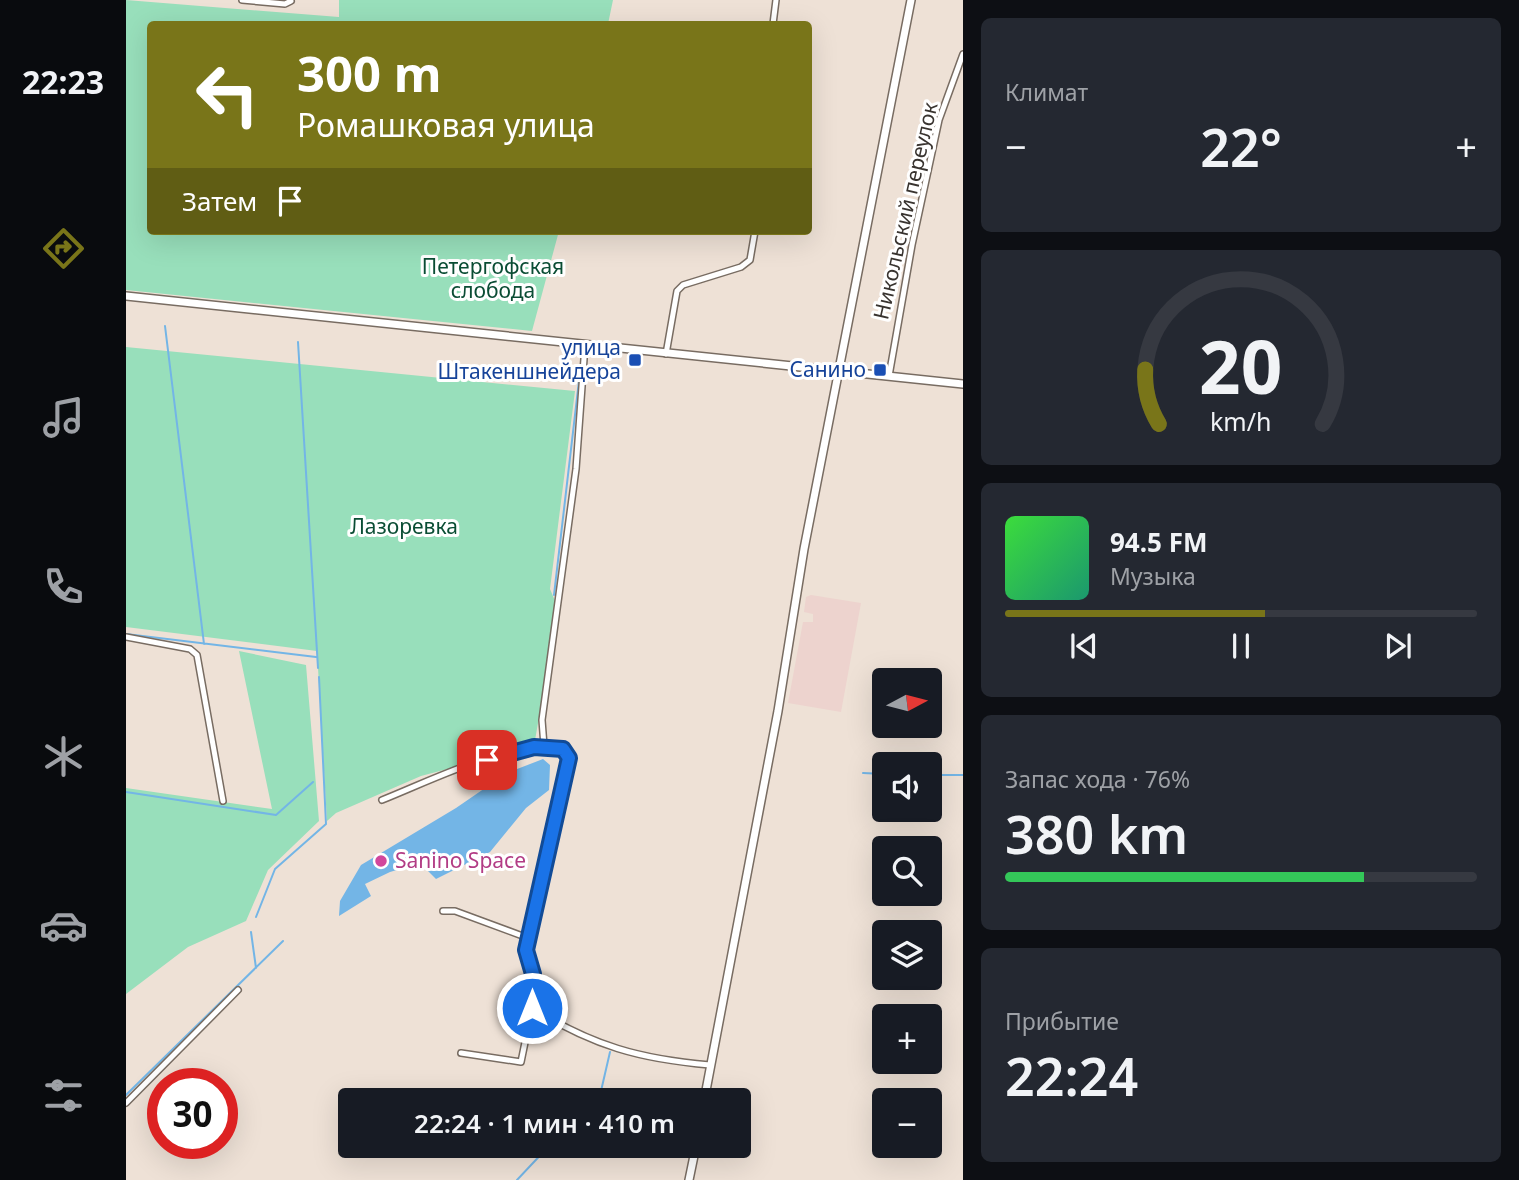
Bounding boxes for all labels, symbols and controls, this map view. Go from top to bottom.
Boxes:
text: 300 m [297,40,442,106]
icon: left [182,49,273,140]
text: 22:23 [22,60,104,103]
text: Климат [1005,76,1088,108]
street label: Никольский переулок [866,99,944,322]
text: Ромашковая улица [297,103,595,146]
text: 22° [1200,111,1282,182]
text: − [1005,120,1027,172]
text: + [1455,120,1477,172]
icon: arrive [271,182,309,220]
text: Затем [182,183,257,219]
icon: directions [39,224,88,273]
park label: Петергофская слобода [422,252,564,304]
text: 20 [1199,316,1283,415]
place label: улица Штакеншнейдера [438,333,621,385]
marker: улица Штакеншнейдера [627,352,643,368]
place label: Санино [790,355,866,383]
marker: Санино [872,362,888,378]
icon: music [39,393,88,442]
text: km/h [1210,403,1272,437]
park label: Лазоревка [350,512,458,540]
text: 94.5 FM [1110,524,1207,560]
text: Музыка [1110,560,1196,592]
icon: phone [39,562,88,611]
icon: previous [1065,627,1103,665]
icon: pause [1222,627,1260,665]
icon: next [1379,627,1417,665]
north arrow [872,668,942,738]
map controls [872,668,942,1158]
pin [457,730,517,790]
icon: climate [39,732,88,781]
icon: arrive [468,741,506,779]
button: sound [872,752,942,822]
text: Запас хода · 76% [1005,763,1190,795]
text: 380 km [1005,798,1188,869]
button: search [872,836,942,906]
place label: Sanino Space [395,846,526,874]
marker: Sanino Space [373,853,389,869]
icon: car [39,901,88,950]
button: layers [872,920,942,990]
position arrow [495,971,569,1045]
button: + [872,1004,942,1074]
text: Прибытие [1005,1005,1119,1037]
text: 22:24 [1005,1040,1138,1111]
speed limit sign: 30 [147,1068,238,1159]
icon: filters [39,1071,88,1120]
button: − [872,1088,942,1158]
text: 22:24 · 1 мин · 410 m [414,1105,675,1141]

